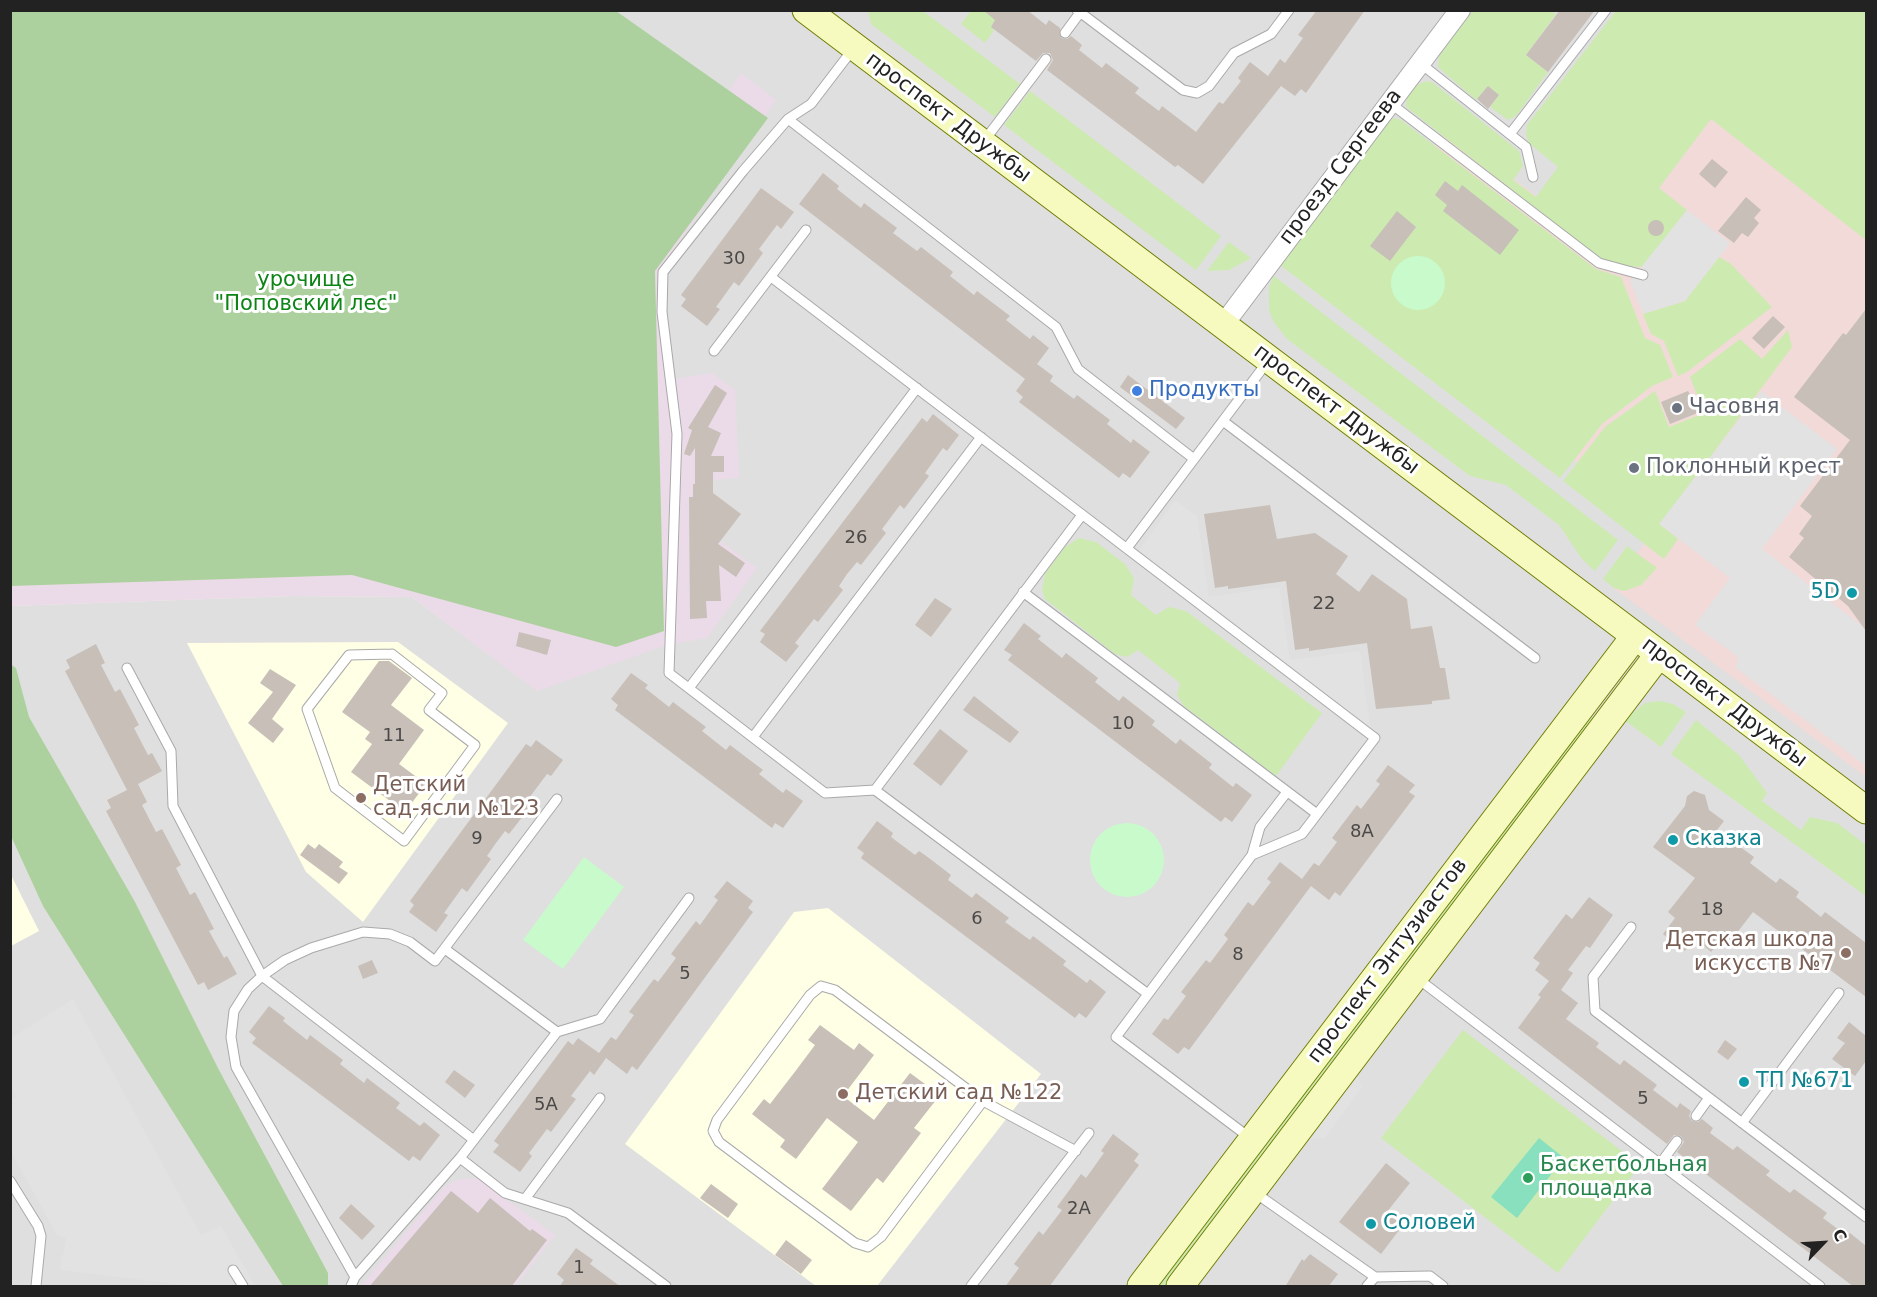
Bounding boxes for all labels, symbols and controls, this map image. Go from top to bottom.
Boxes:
street label: проспект Дружбы [860,48,1036,188]
street label: проезд Сергеева [1274,84,1408,250]
house number: 30 [723,248,745,270]
park label: урочище "Поповский лес" [214,268,398,318]
street label: проспект Дружбы [1248,340,1424,480]
place label: Продукты [1149,378,1259,404]
marker: Продукты [1130,384,1144,398]
place label: Часовня [1689,395,1779,421]
marker: Часовня [1670,401,1684,415]
place label: Поклонный крест [1646,455,1841,481]
marker: Поклонный крест [1627,461,1641,475]
house number: 26 [845,527,867,549]
place label: 5D [1810,580,1840,606]
marker: 5D [1845,586,1859,600]
house number: 22 [1313,593,1335,615]
street label: проспект Дружбы [1636,633,1812,773]
house number: 10 [1112,713,1134,735]
house number: 11 [383,725,405,747]
place label: Детский сад-ясли №123 [373,773,539,823]
marker: Детский сад-ясли №123 [354,791,368,805]
house number: 8А [1350,821,1374,843]
place label: Сказка [1685,827,1762,853]
house number: 9 [471,828,483,850]
marker: Сказка [1666,833,1680,847]
street label: проспект Энтузиастов [1303,854,1473,1068]
house number: 18 [1701,899,1723,921]
house number: 6 [971,908,983,930]
place label: Детская школа искусств №7 [1665,928,1834,978]
house number: 8 [1232,944,1244,966]
marker: Детская школа искусств №7 [1839,946,1853,960]
house number: 5 [679,963,691,985]
place label: ТП №671 [1756,1069,1853,1095]
marker: ТП №671 [1737,1075,1751,1089]
place label: Детский сад №122 [855,1081,1062,1107]
marker: Детский сад №122 [836,1087,850,1101]
house number: 5 [1637,1088,1649,1110]
house number: 5А [534,1094,558,1116]
place label: Баскетбольная площадка [1540,1153,1707,1203]
marker: Баскетбольная площадка [1521,1171,1535,1185]
house number: 2А [1067,1198,1091,1220]
place label: Соловей [1383,1211,1476,1237]
north arrow [1793,1213,1853,1273]
marker: Соловей [1364,1217,1378,1231]
text: С [1829,1226,1851,1245]
house number: 1 [573,1257,585,1279]

